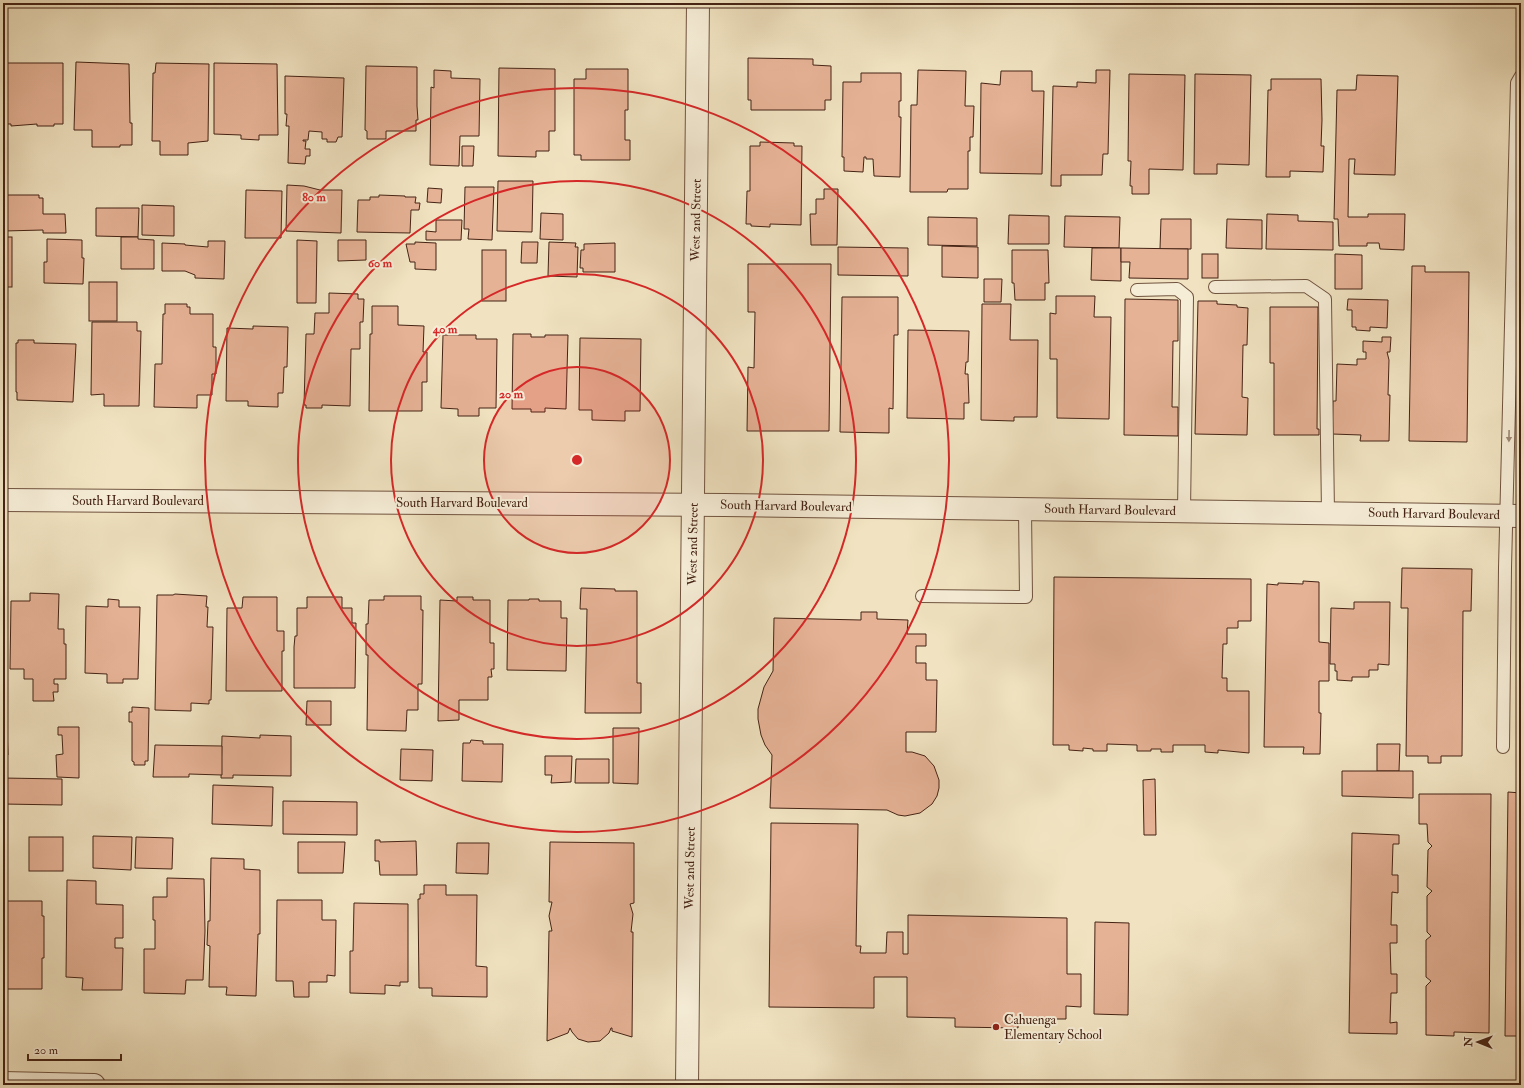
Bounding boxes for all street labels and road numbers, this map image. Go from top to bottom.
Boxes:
street label: West 2nd Street [687,179,705,262]
street label: South Harvard Boulevard [72,493,205,509]
street label: South Harvard Boulevard [396,495,529,511]
street label: South Harvard Boulevard [720,497,853,515]
street label: South Harvard Boulevard [1044,501,1177,519]
street label: West 2nd Street [684,503,702,586]
street label: South Harvard Boulevard [1368,505,1501,523]
street label: West 2nd Street [681,827,699,910]

